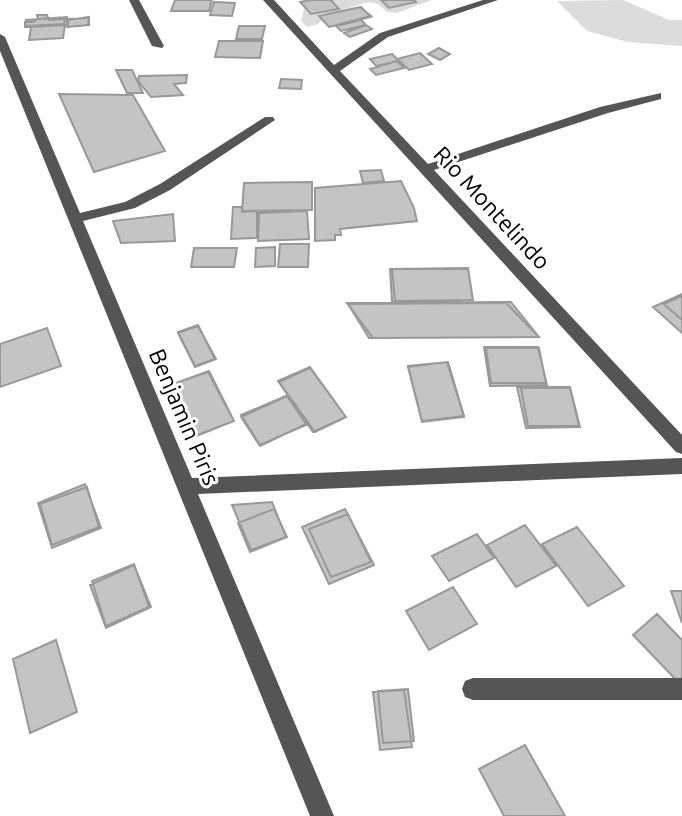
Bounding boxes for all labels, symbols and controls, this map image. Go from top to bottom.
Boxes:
street label: Rio Montelindo [429,141,556,274]
street label: Benjamin Piris [145,345,224,489]

